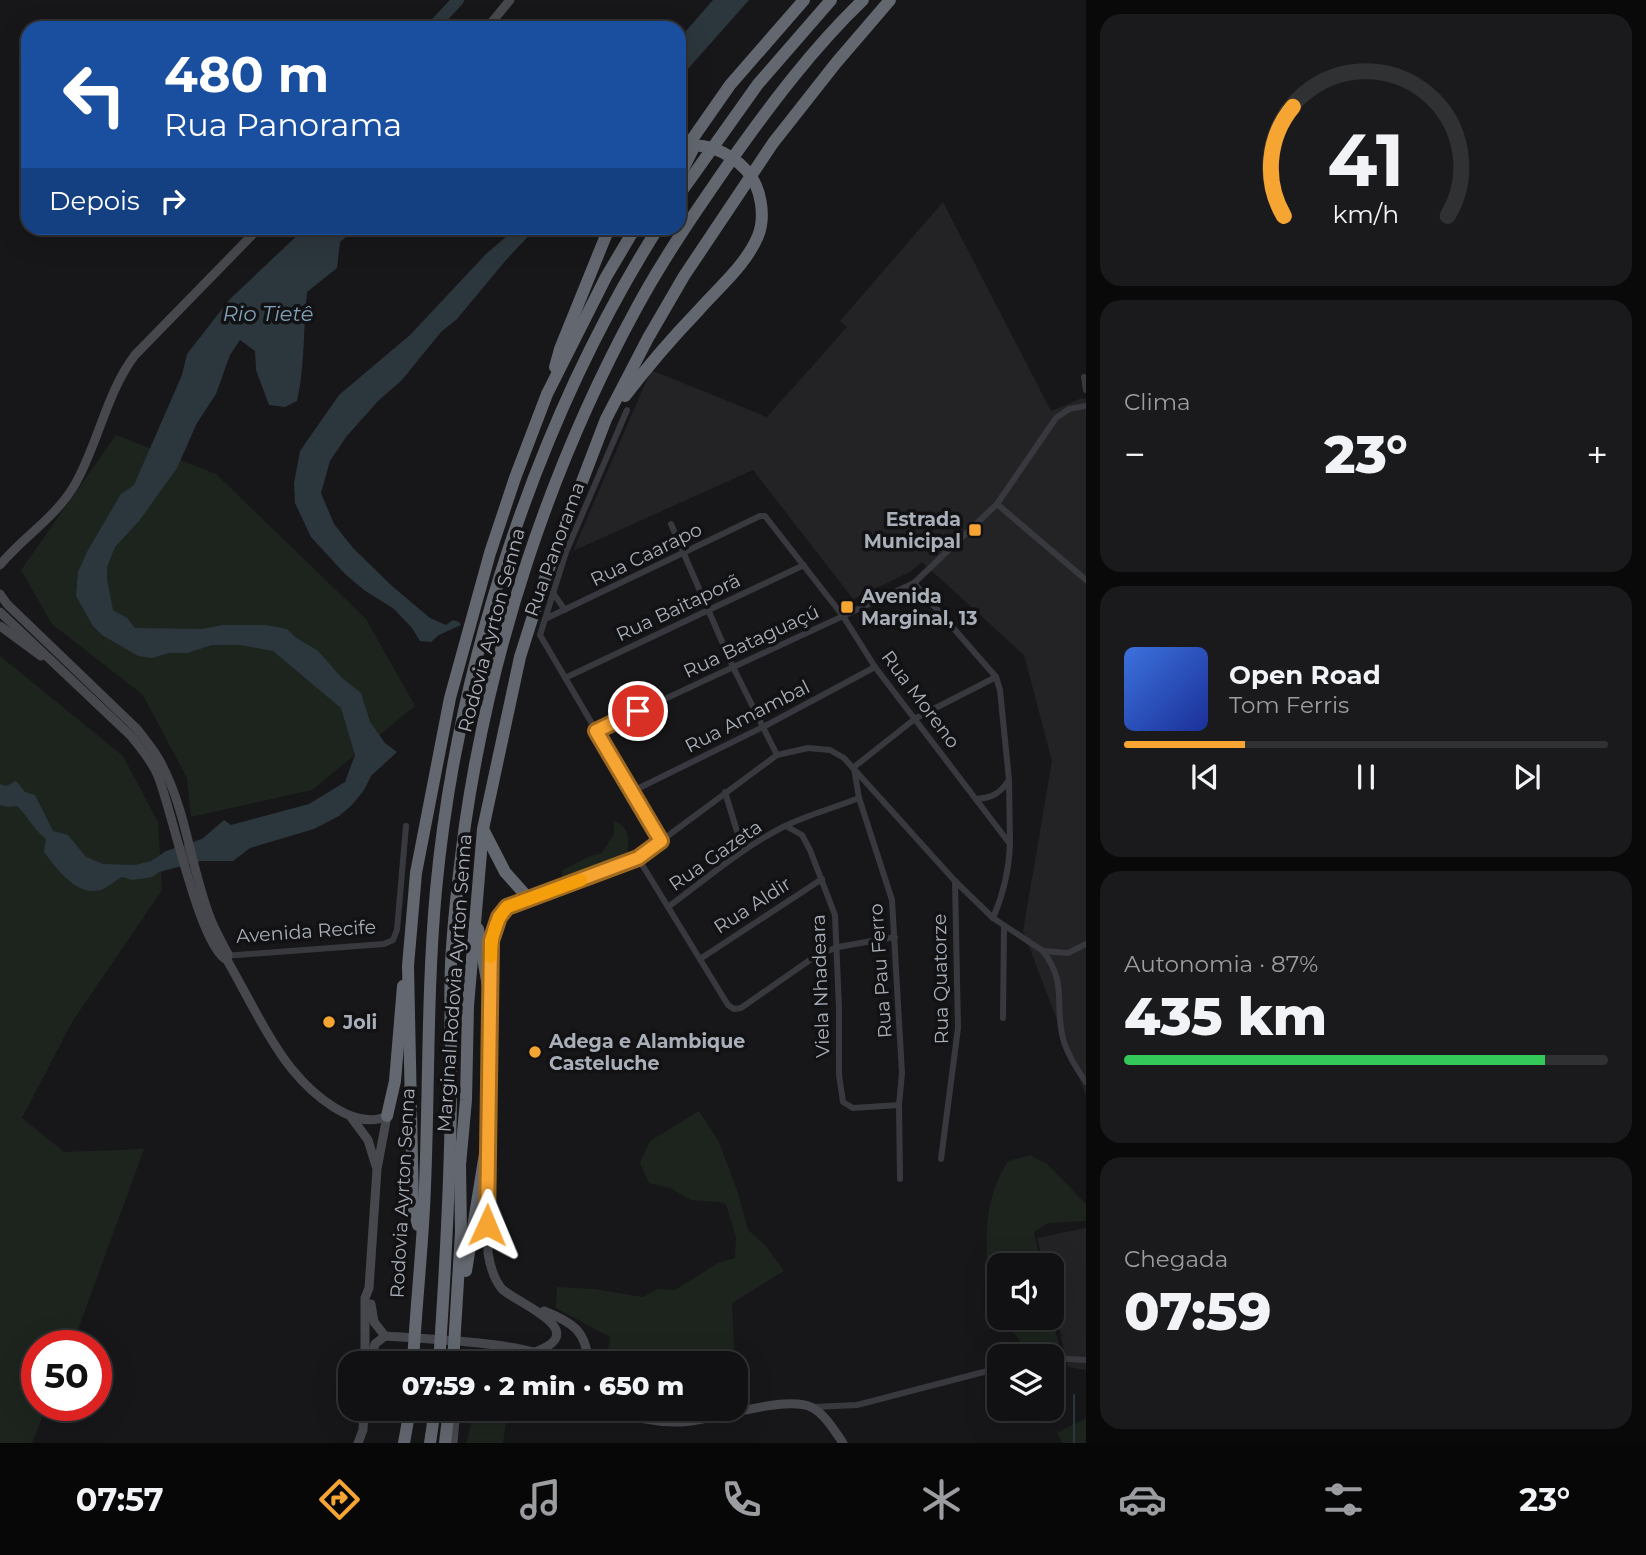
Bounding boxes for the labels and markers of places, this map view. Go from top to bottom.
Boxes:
place label: Estrada Municipal [864,508,961,553]
marker: Estrada Municipal [967,522,983,538]
place label: Avenida Marginal, 13 [860,585,978,630]
marker: Avenida Marginal, 13 [839,599,855,615]
pin [608,681,668,741]
place label: Joli [342,1011,377,1034]
marker: Joli [321,1014,337,1030]
place label: Adega e Alambique Casteluche [548,1030,745,1075]
marker: Adega e Alambique Casteluche [527,1044,543,1060]

